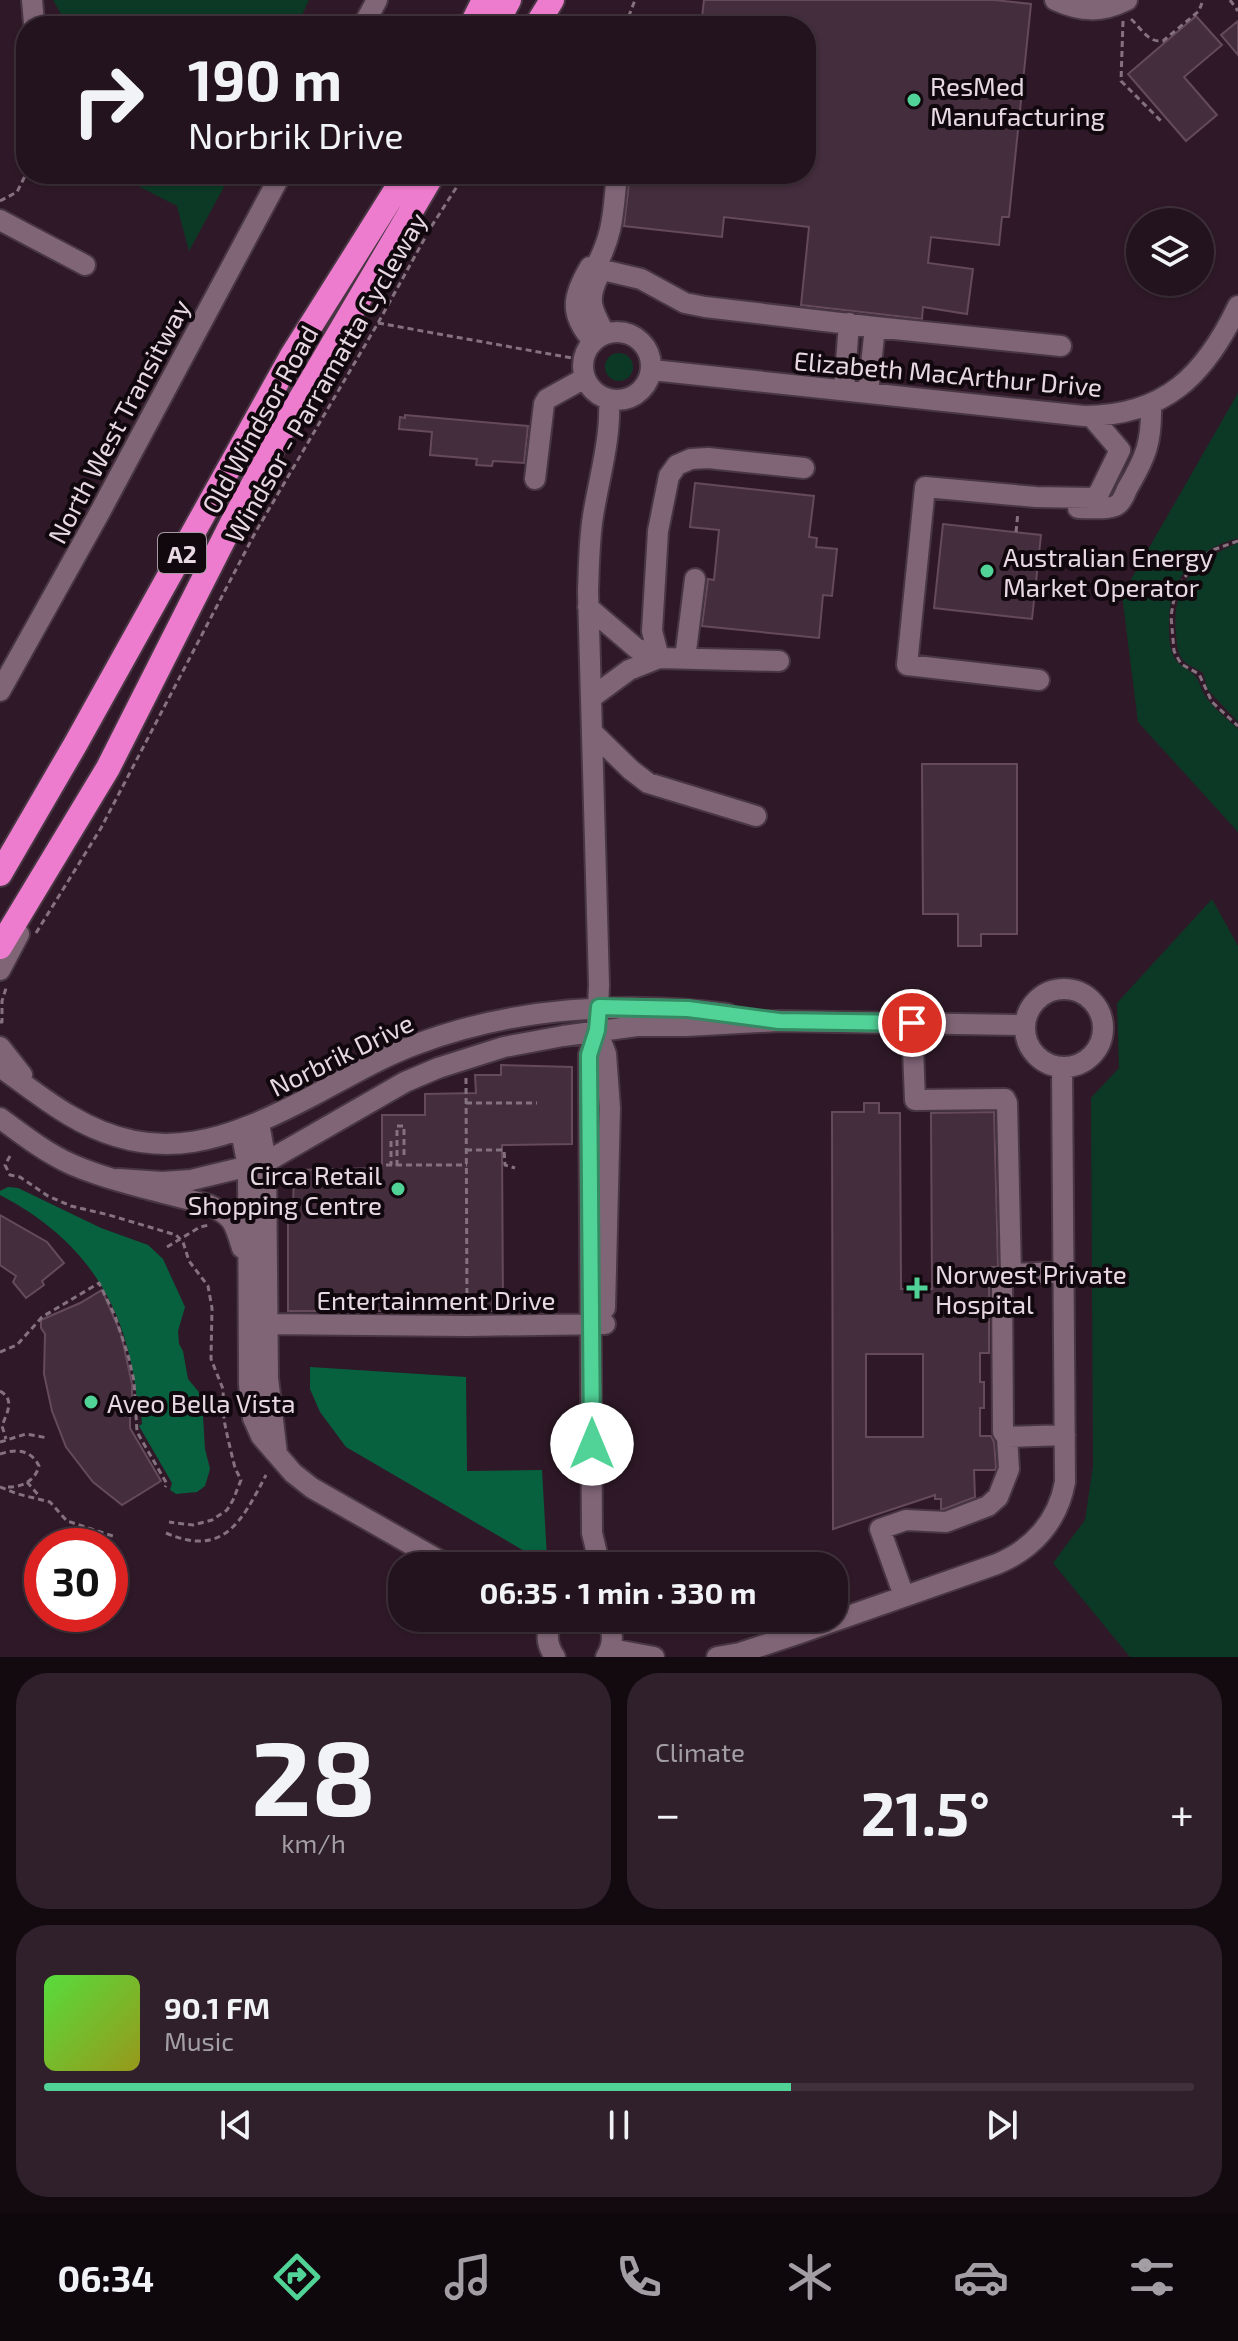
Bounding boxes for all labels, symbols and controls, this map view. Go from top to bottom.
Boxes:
text: 190 m [188,45,342,112]
icon: right [56,48,160,152]
place label: ResMed Manufacturing [930,70,1105,131]
marker: ResMed Manufacturing [905,91,923,109]
text: Norbrik Drive [188,113,404,156]
street label: Windsor - Parramatta Cycleway [218,206,432,547]
map controls [1126,208,1214,296]
button: layers [1126,208,1214,296]
street label: North West Transitway [40,293,196,548]
street label: Old Windsor Road [195,320,323,518]
street label: Elizabeth MacArthur Drive [792,344,1104,402]
road number: A2 [158,533,206,573]
place label: Australian Energy Market Operator [1003,541,1214,602]
marker: Australian Energy Market Operator [978,562,996,580]
pin [878,989,946,1057]
icon: arrive [890,1001,934,1045]
street label: Norbrik Drive [264,1006,418,1102]
place label: Circa Retail Shopping Centre [188,1159,382,1220]
marker: Circa Retail Shopping Centre [389,1180,407,1198]
place label: Norwest Private Hospital [935,1258,1127,1319]
marker: Norwest Private Hospital [906,1277,928,1299]
street label: Entertainment Drive [317,1284,555,1315]
place label: Aveo Bella Vista [107,1387,295,1418]
marker: Aveo Bella Vista [82,1393,100,1411]
position arrow [550,1402,634,1486]
speed limit sign: 30 [24,1528,128,1632]
text: 06:35 · 1 min · 330 m [480,1574,756,1610]
text: 28 [251,1712,376,1837]
text: Climate [655,1736,745,1767]
text: 21.5° [861,1776,990,1848]
text: − [655,1786,681,1839]
text: + [1170,1786,1194,1839]
text: km/h [281,1827,346,1858]
text: 90.1 FM [164,1989,270,2025]
text: Music [164,2025,234,2056]
icon: previous [214,2103,258,2147]
icon: pause [597,2103,641,2147]
icon: next [980,2103,1024,2147]
icon: directions [269,2249,325,2305]
icon: music [440,2249,496,2305]
icon: phone [611,2249,667,2305]
icon: climate [782,2249,838,2305]
icon: car [953,2249,1009,2305]
icon: filters [1124,2249,1180,2305]
text: 06:34 [58,2256,154,2299]

